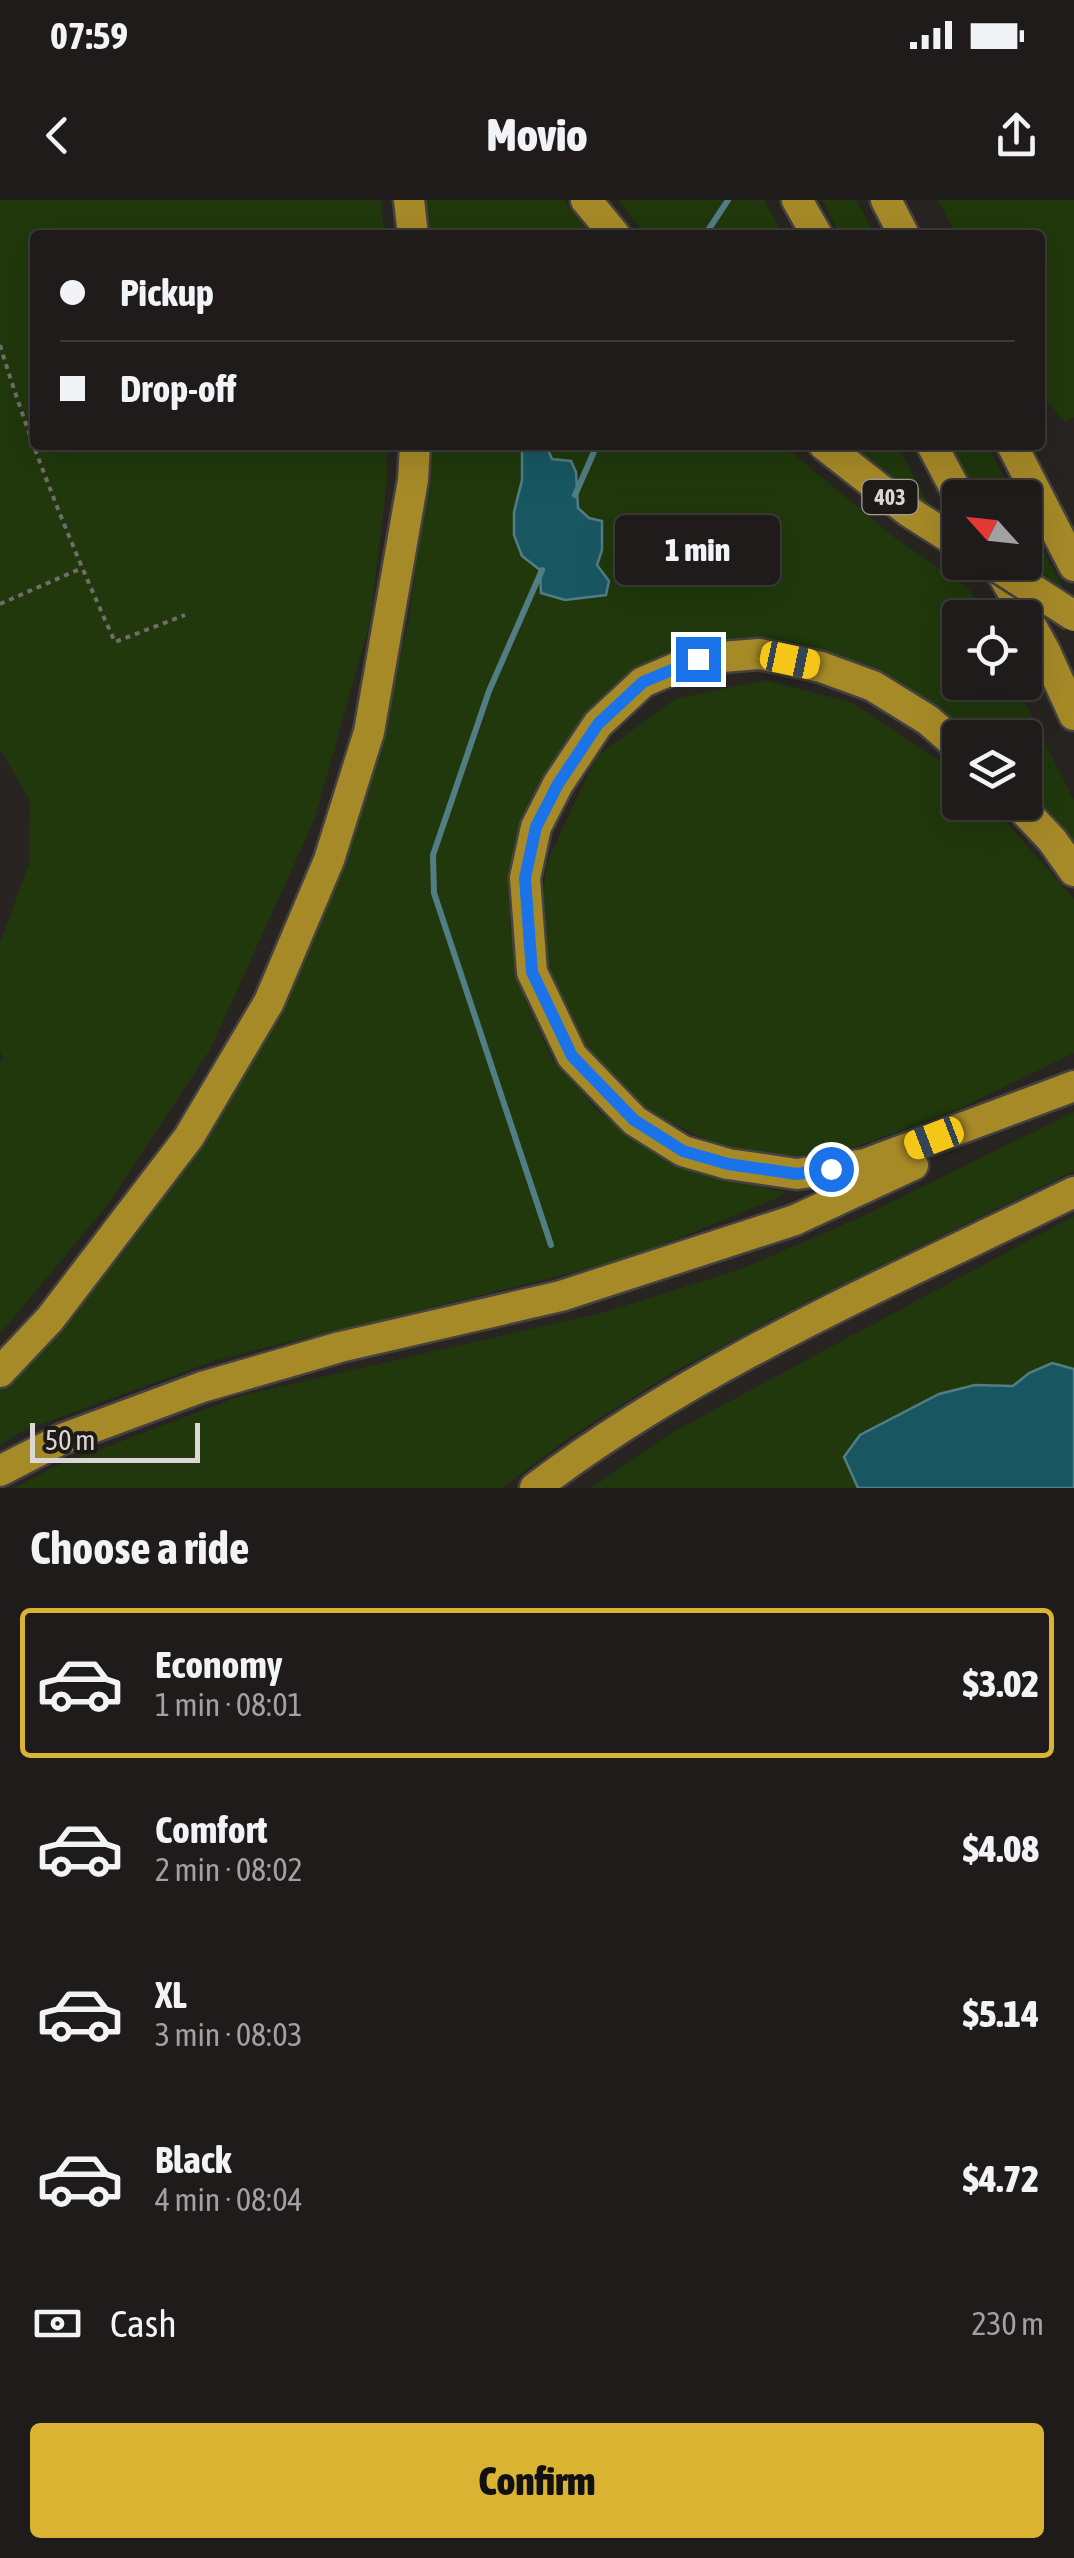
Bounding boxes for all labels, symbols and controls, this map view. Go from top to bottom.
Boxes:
text: 07:59 [50,14,128,57]
icon: back [30,108,85,163]
icon: share [989,108,1044,163]
text: Movio [487,109,587,161]
text: Pickup [120,271,214,314]
text: Drop-off [120,367,236,410]
road number: 403 [862,480,918,514]
north arrow [942,480,1042,580]
map controls [942,480,1042,820]
callout: 1 min [616,514,780,584]
text: 1 min [665,531,730,568]
button: locate [942,600,1042,700]
route end [676,637,721,682]
car [758,639,822,681]
button: layers [942,720,1042,820]
car [901,1113,967,1163]
route start [809,1147,854,1192]
scale bar [30,1418,200,1462]
text: 50 m [45,1424,95,1456]
text: Choose a ride [30,1522,249,1574]
icon: car [35,1638,125,1728]
text: Economy [155,1643,282,1686]
text: $3.02 [963,1662,1039,1705]
text: 1 min · 08:01 [155,1686,302,1723]
icon: car [35,1803,125,1893]
text: Comfort [155,1808,267,1851]
text: $4.08 [963,1827,1039,1870]
text: 2 min · 08:02 [155,1851,302,1888]
icon: car [35,1968,125,2058]
text: XL [155,1973,187,2016]
text: $5.14 [963,1992,1039,2035]
text: 3 min · 08:03 [155,2016,302,2053]
icon: car [35,2133,125,2223]
text: Black [155,2138,232,2181]
text: $4.72 [963,2157,1039,2200]
text: 4 min · 08:04 [155,2181,302,2218]
icon: cash [30,2296,85,2351]
text: Cash [110,2302,177,2345]
text: 230 m [971,2305,1044,2342]
button: Confirm [30,2423,1044,2538]

